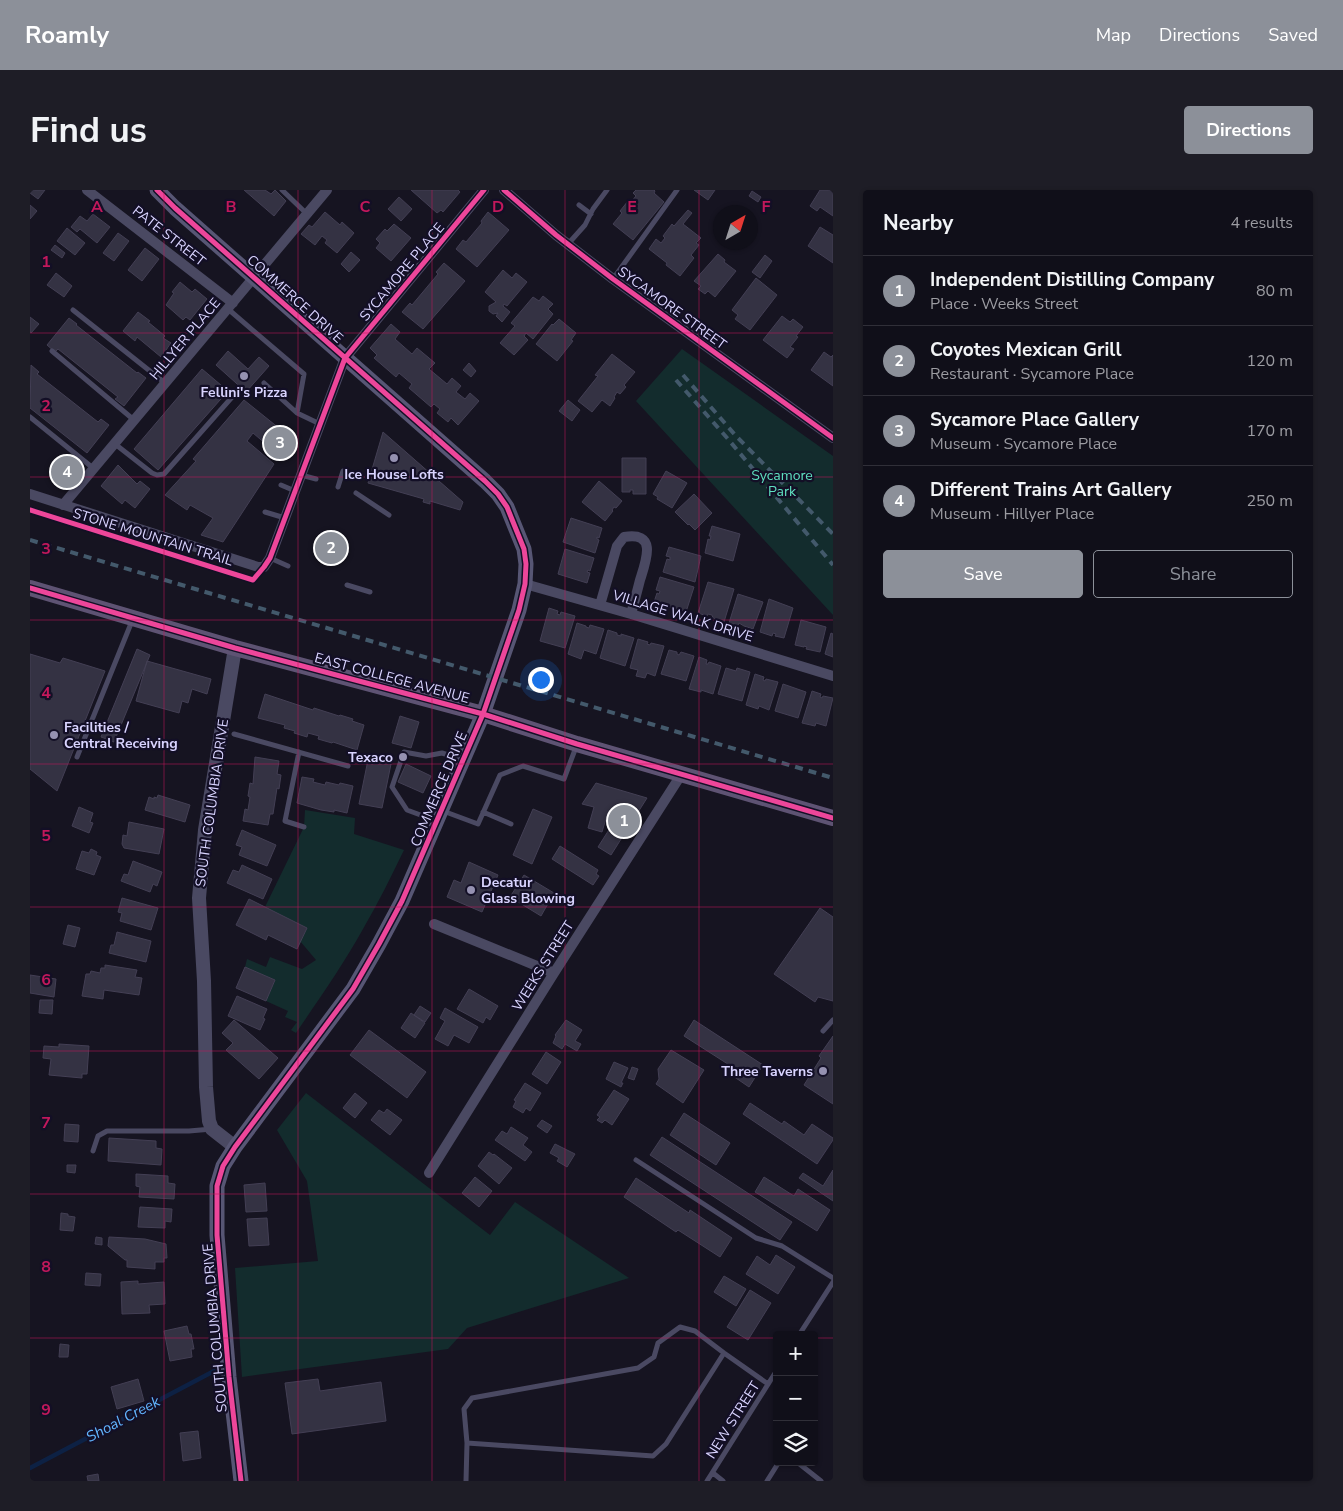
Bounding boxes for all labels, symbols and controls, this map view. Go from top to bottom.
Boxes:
text: Roamly [25,19,109,51]
text: Map [1096,23,1131,47]
text: Directions [1159,23,1240,47]
text: Saved [1268,23,1318,47]
button: Directions [1184,106,1313,154]
text: Find us [30,107,147,154]
text: A [91,196,103,218]
text: B [225,196,237,218]
text: C [360,196,371,218]
text: D [492,196,504,218]
text: E [627,196,637,218]
text: F [762,196,771,218]
street label: PATE STREET [128,201,210,271]
north arrow [713,205,758,250]
text: Nearby [883,209,953,237]
text: 4 results [1231,212,1293,234]
street label: SYCAMORE PLACE [355,219,449,325]
text: 1 [41,251,51,273]
street label: COMMERCE DRIVE [243,251,347,347]
street label: SYCAMORE STREET [614,262,731,354]
text: Independent Distilling Company [930,267,1214,293]
text: 1 [894,280,904,302]
text: 80 m [1256,280,1293,302]
text: Place · Weeks Street [930,293,1078,315]
street label: HILLYER PLACE [145,294,225,384]
text: Coyotes Mexican Grill [930,337,1121,363]
text: 2 [894,350,904,372]
text: 120 m [1246,350,1293,372]
text: Restaurant · Sycamore Place [930,363,1134,385]
marker: Fellini's Pizza [238,370,250,382]
place label: Fellini's Pizza [200,383,288,402]
text: 2 [41,395,51,417]
text: Sycamore Place Gallery [930,407,1139,433]
text: 3 [894,420,904,442]
text: 170 m [1246,420,1293,442]
pin: 3 [264,424,296,462]
text: Museum · Sycamore Place [930,433,1117,455]
marker: Ice House Lofts [388,452,400,464]
pin: 4 [51,453,83,491]
place label: Ice House Lofts [344,465,444,484]
park label: Sycamore Park [751,466,813,501]
text: Different Trains Art Gallery [930,477,1172,503]
text: 4 [894,490,904,512]
text: 250 m [1246,490,1293,512]
text: Museum · Hillyer Place [930,503,1094,525]
street label: STONE MOUNTAIN TRAIL [71,504,236,571]
pin: 2 [315,529,347,567]
text: 3 [41,538,51,560]
button: Save [883,550,1083,598]
button: Share [1093,550,1293,598]
street label: VILLAGE WALK DRIVE [609,585,756,646]
street label: EAST COLLEGE AVENUE [312,648,472,708]
your location [528,667,554,693]
text: 4 [41,682,51,704]
place label: Facilities / Central Receiving [64,718,178,753]
street label: SOUTH COLUMBIA DRIVE [191,718,233,888]
street label: COMMERCE DRIVE [406,728,472,850]
marker: Facilities / Central Receiving [48,729,60,741]
place label: Texaco [348,748,393,767]
marker: Texaco [397,751,409,763]
pin: 1 [608,802,640,840]
text: 5 [41,825,51,847]
place label: Decatur Glass Blowing [481,873,575,908]
marker: Decatur Glass Blowing [465,884,477,896]
street label: WEEKS STREET [508,917,579,1015]
text: 6 [41,969,51,991]
place label: Three Taverns [721,1062,813,1081]
marker: Three Taverns [817,1065,829,1077]
text: 7 [41,1112,51,1134]
street label: SOUTH COLUMBIA DRIVE [198,1243,232,1413]
text: 8 [41,1256,51,1278]
map controls [773,1331,818,1466]
button: + [773,1331,818,1376]
button: − [773,1376,818,1421]
street label: NEW STREET [702,1377,765,1462]
water label: Shoal Creek [82,1391,164,1447]
text: 9 [41,1399,51,1421]
button: layers [773,1421,818,1466]

